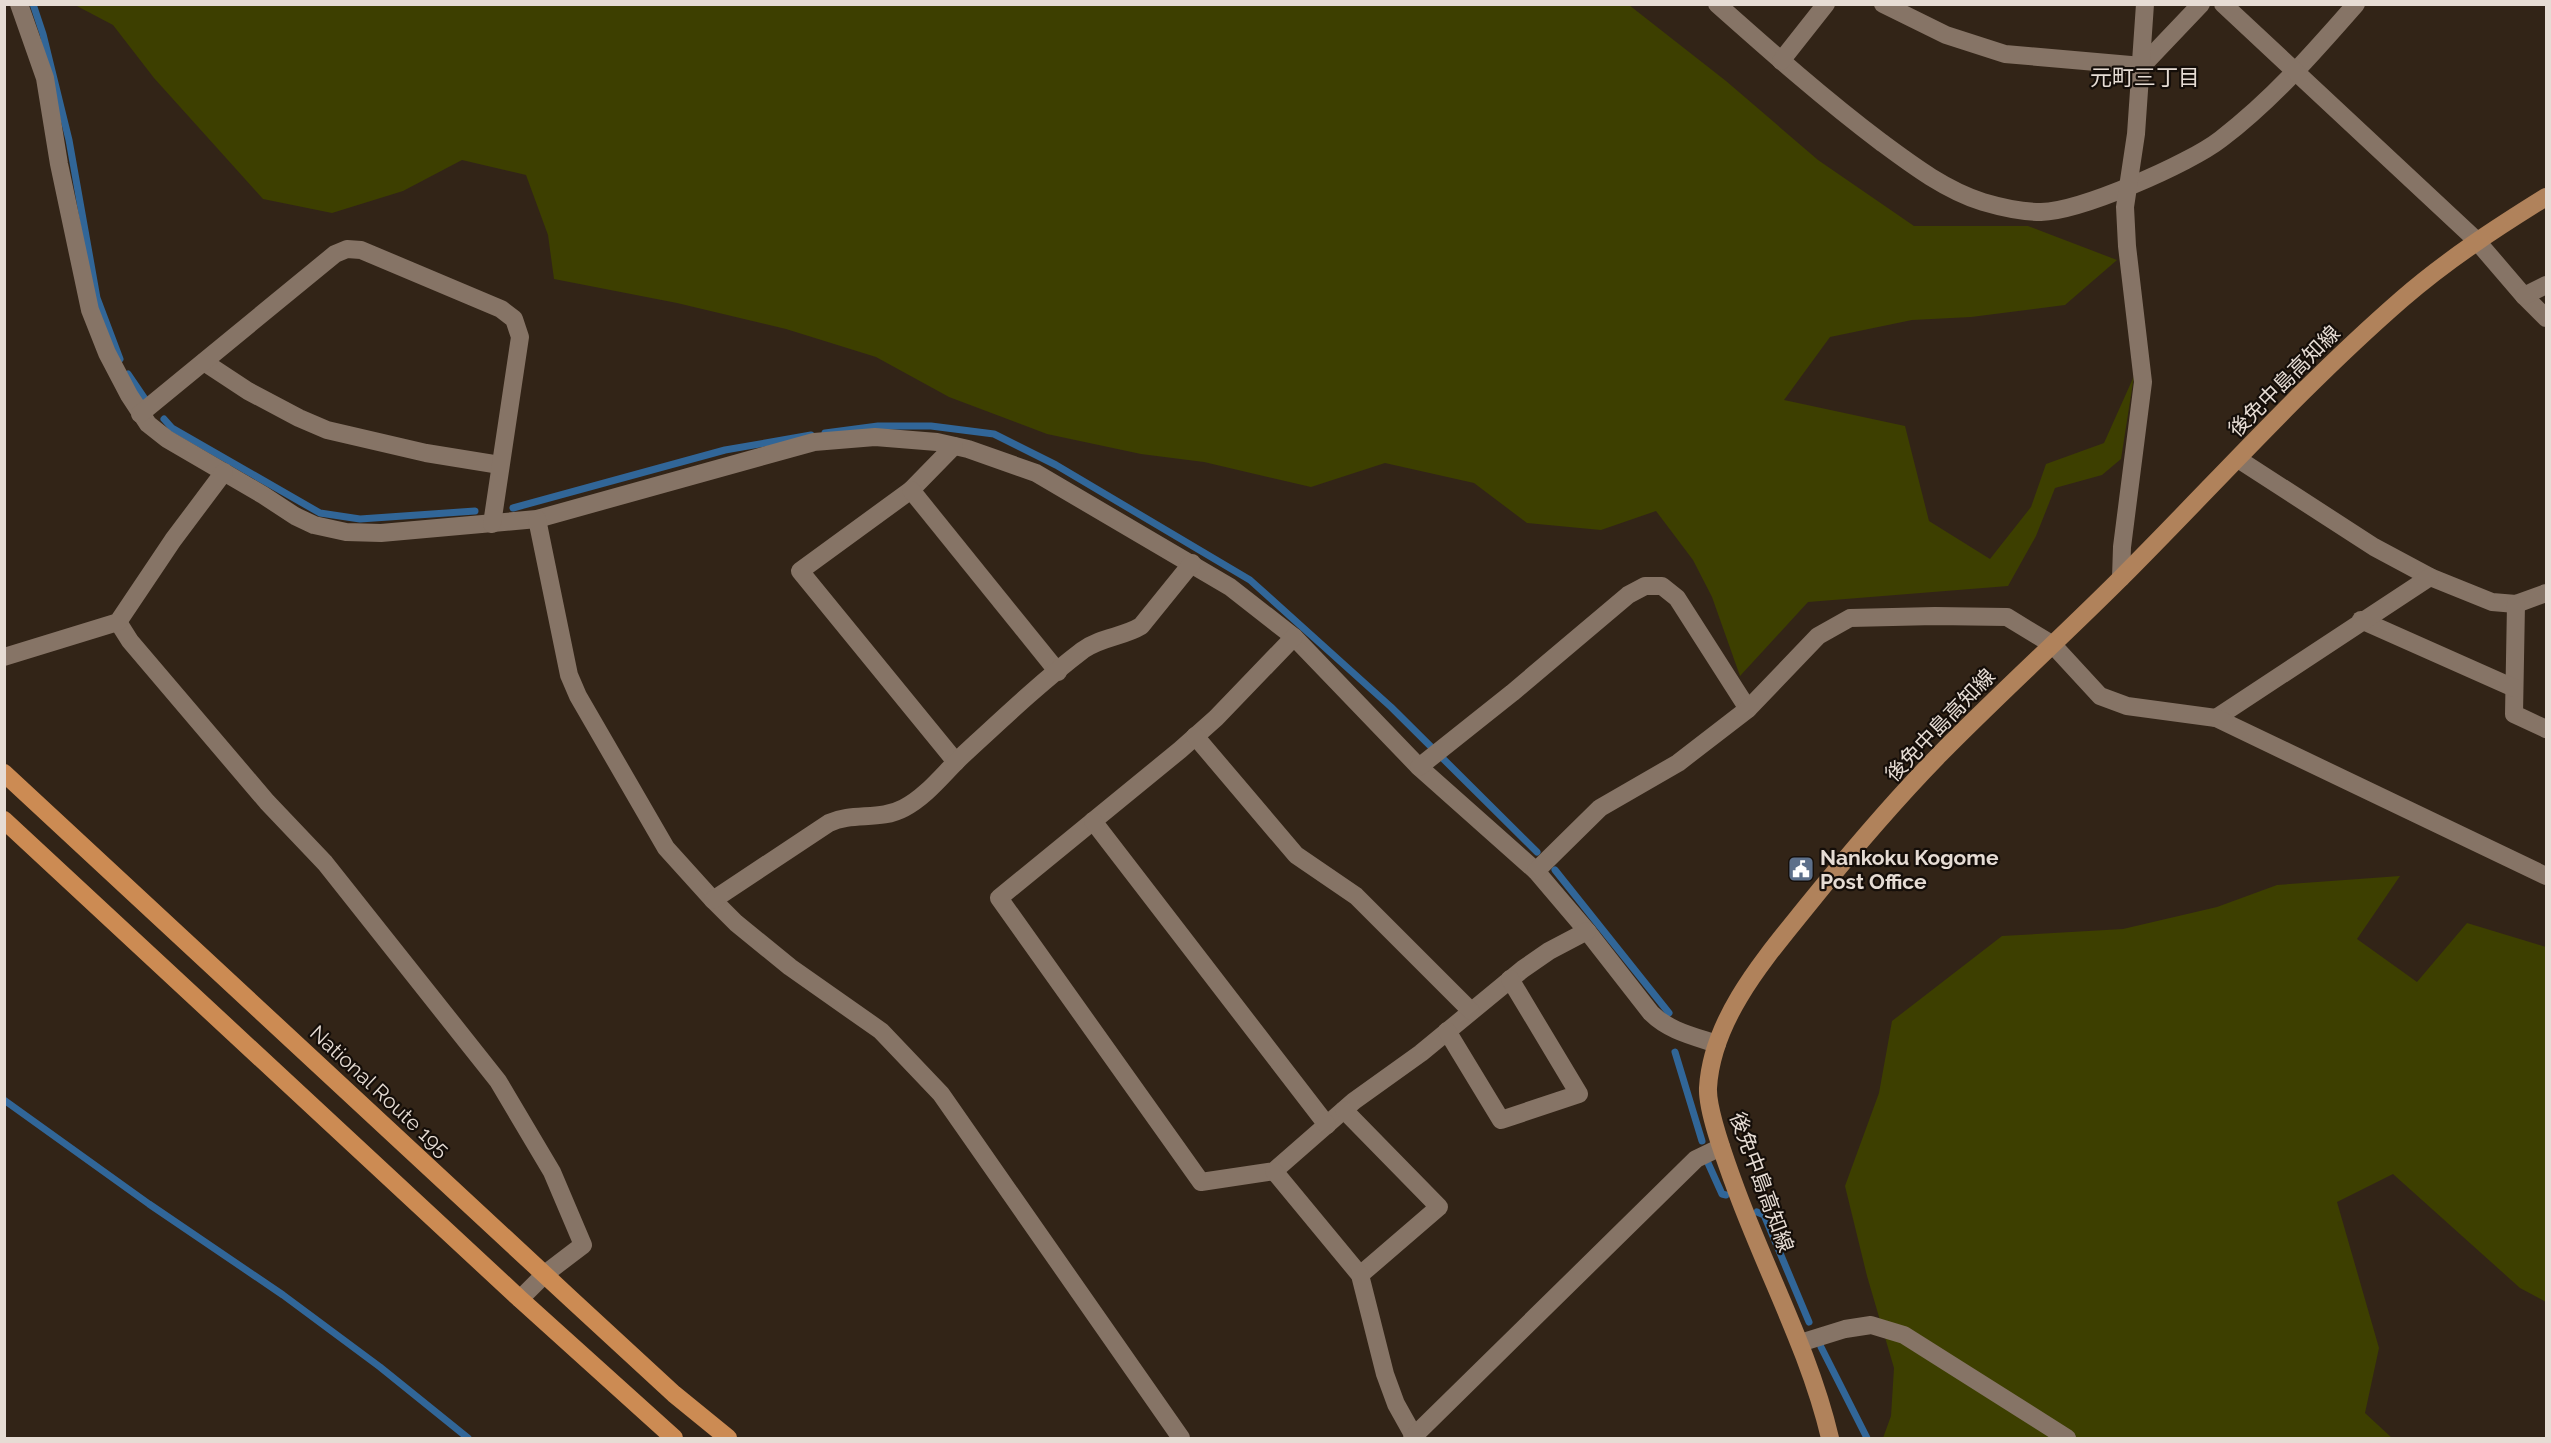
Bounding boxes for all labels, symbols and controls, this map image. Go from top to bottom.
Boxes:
district label: 元町三丁目 [2090,64,2200,90]
street label: 後免中島高知線 [2223,320,2345,442]
street label: 後免中島高知線 [1880,663,2000,787]
place label: Nankoku Kogome Post Office [1820,845,1999,894]
public building icon: Nankoku Kogome Post Office [1786,854,1816,884]
street label: National Route 195 [305,1020,455,1162]
street label: 後免中島高知線 [1725,1109,1799,1255]

